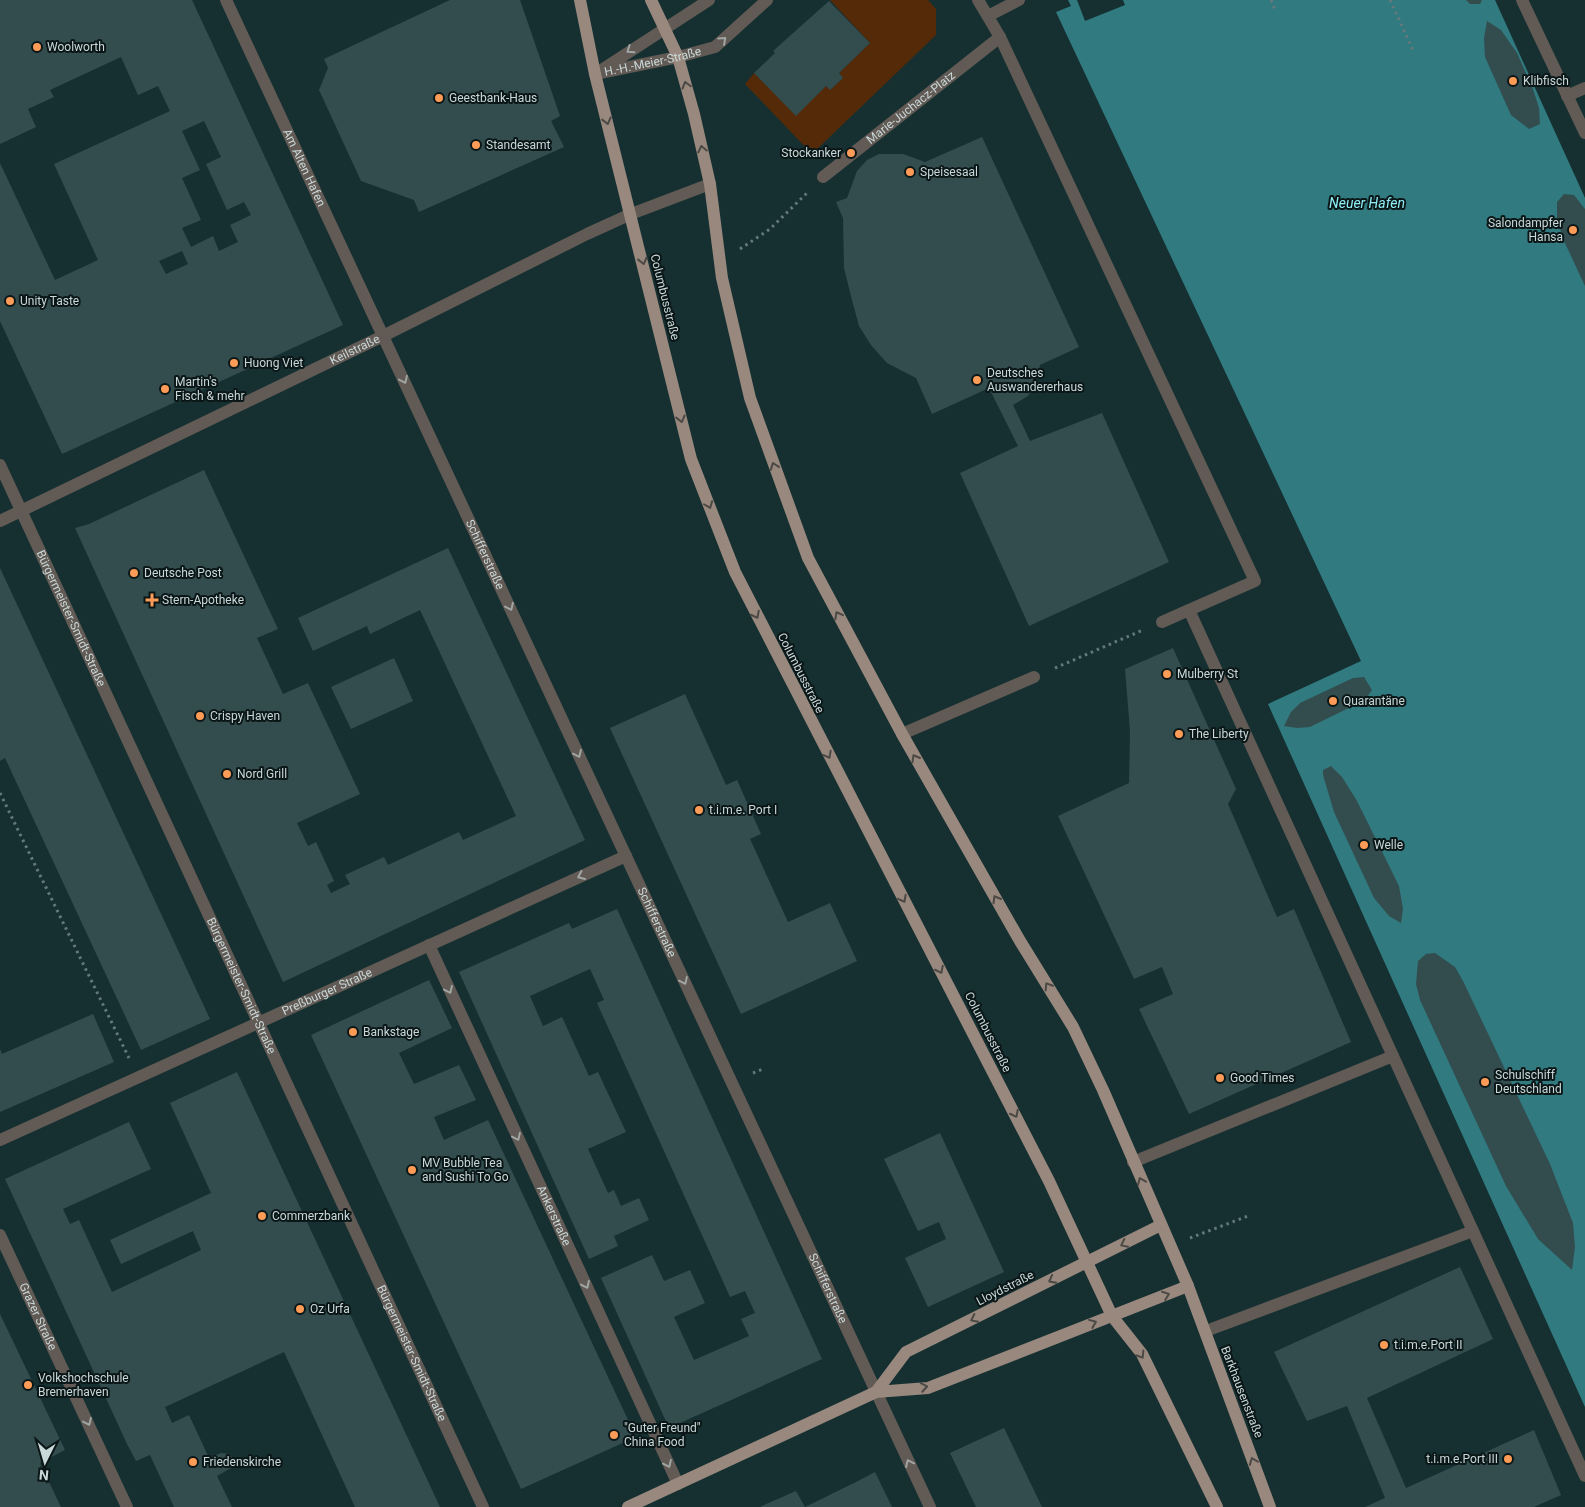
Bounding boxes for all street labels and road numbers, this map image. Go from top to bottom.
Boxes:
street label: H.-H.-Meier-Straße [603,44,703,79]
street label: Marie-Juchacz-Platz [864,68,958,147]
street label: Am Alten Hafen [280,127,328,209]
street label: Columbusstraße [648,252,682,342]
street label: Keilstraße [328,332,382,368]
street label: Schifferstraße [463,517,507,592]
street label: Bürgermeister-Smidt-Straße [33,548,109,689]
street label: Columbusstraße [775,631,827,715]
street label: Schifferstraße [635,885,679,960]
street label: Bürgermeister-Smidt-Straße [204,915,279,1056]
street label: Preßburger Straße [280,965,374,1018]
street label: Columbusstraße [962,990,1014,1074]
street label: Ankerstraße [534,1183,574,1248]
street label: Schifferstraße [806,1251,850,1326]
street label: Lloydstraße [974,1268,1036,1308]
street label: Grazer Straße [16,1281,60,1352]
street label: Bürgermeister-Smidt-Straße [374,1283,449,1424]
street label: Barkhausenstraße [1218,1344,1266,1440]

